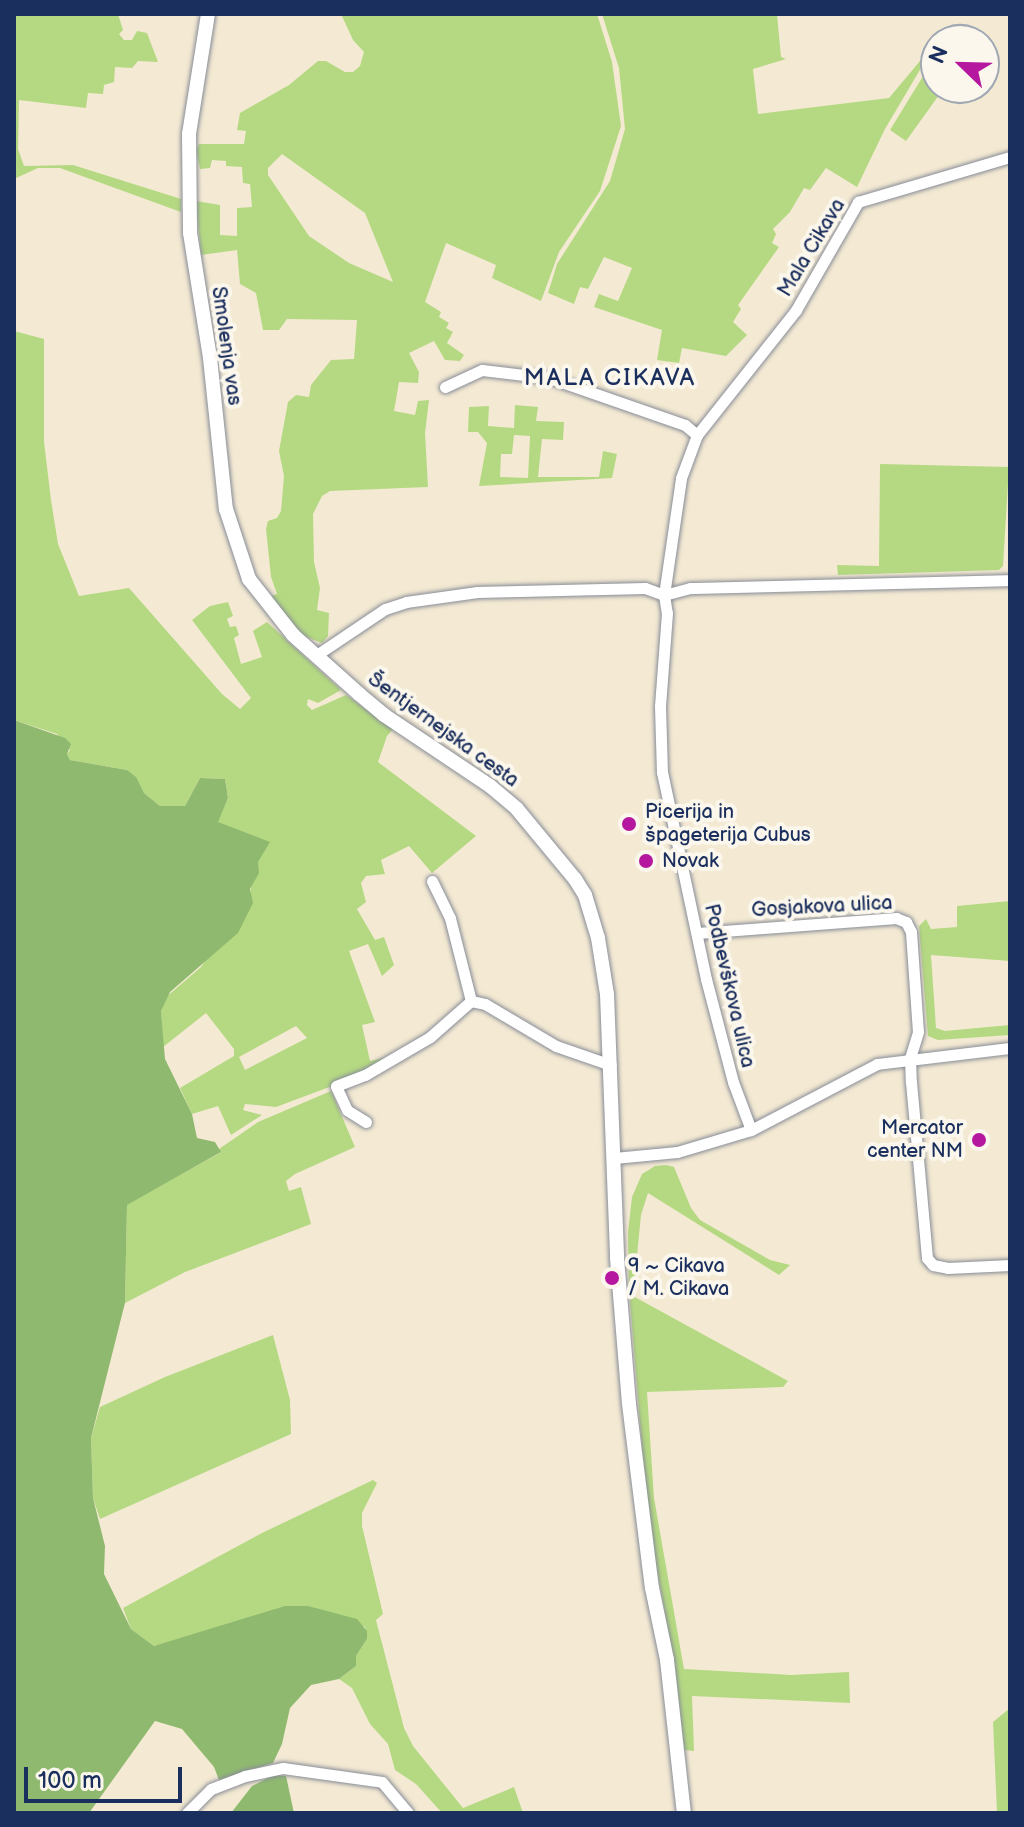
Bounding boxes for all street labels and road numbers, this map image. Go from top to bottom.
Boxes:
street label: Mala Cikava [773,195,851,301]
street label: Smolenja vas [206,285,246,407]
street label: Šentjernejska cesta [363,667,523,793]
street label: Gosjakova ulica [751,891,893,923]
street label: Podbevškova ulica [698,902,760,1070]

